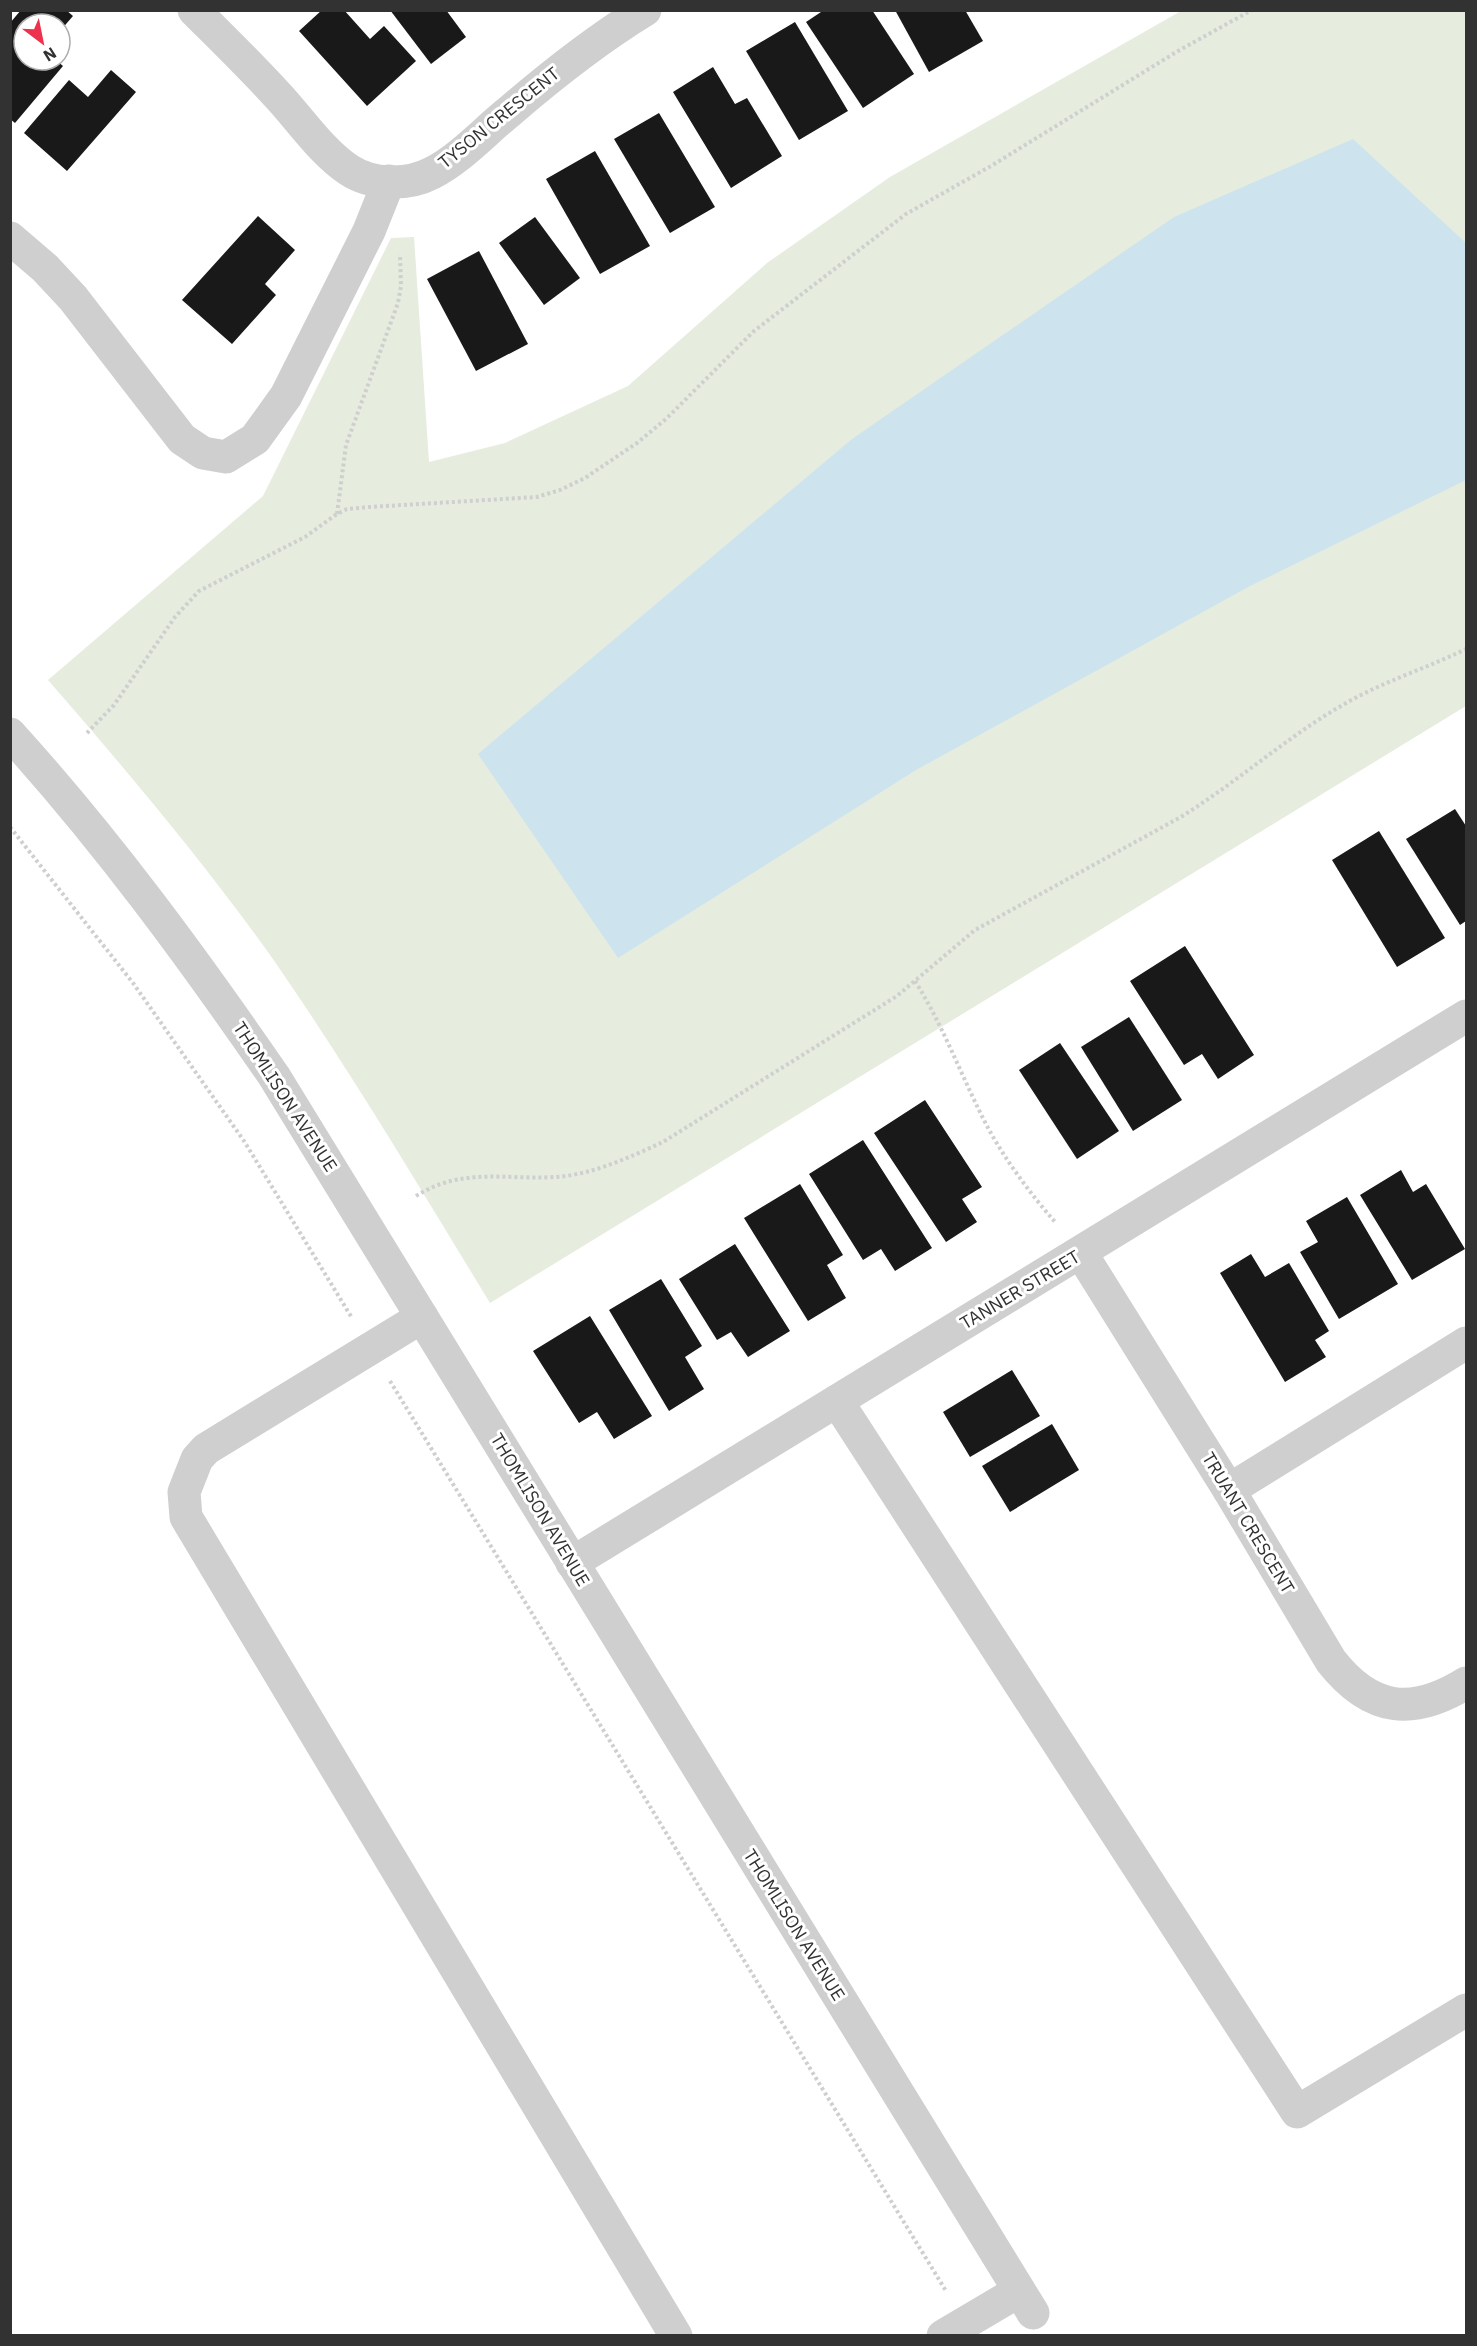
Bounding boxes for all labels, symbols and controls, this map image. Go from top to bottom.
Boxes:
north arrow [12,12,72,72]
text: N [40,43,60,66]
street label: TYSON CRESCENT [433,62,564,173]
street label: THOMLISON AVENUE [228,1017,343,1176]
street label: TANNER STREET [956,1245,1084,1334]
street label: THOMLISON AVENUE [486,1429,595,1590]
street label: TRUANT CRESCENT [1197,1448,1300,1598]
street label: THOMLISON AVENUE [738,1845,850,2005]

